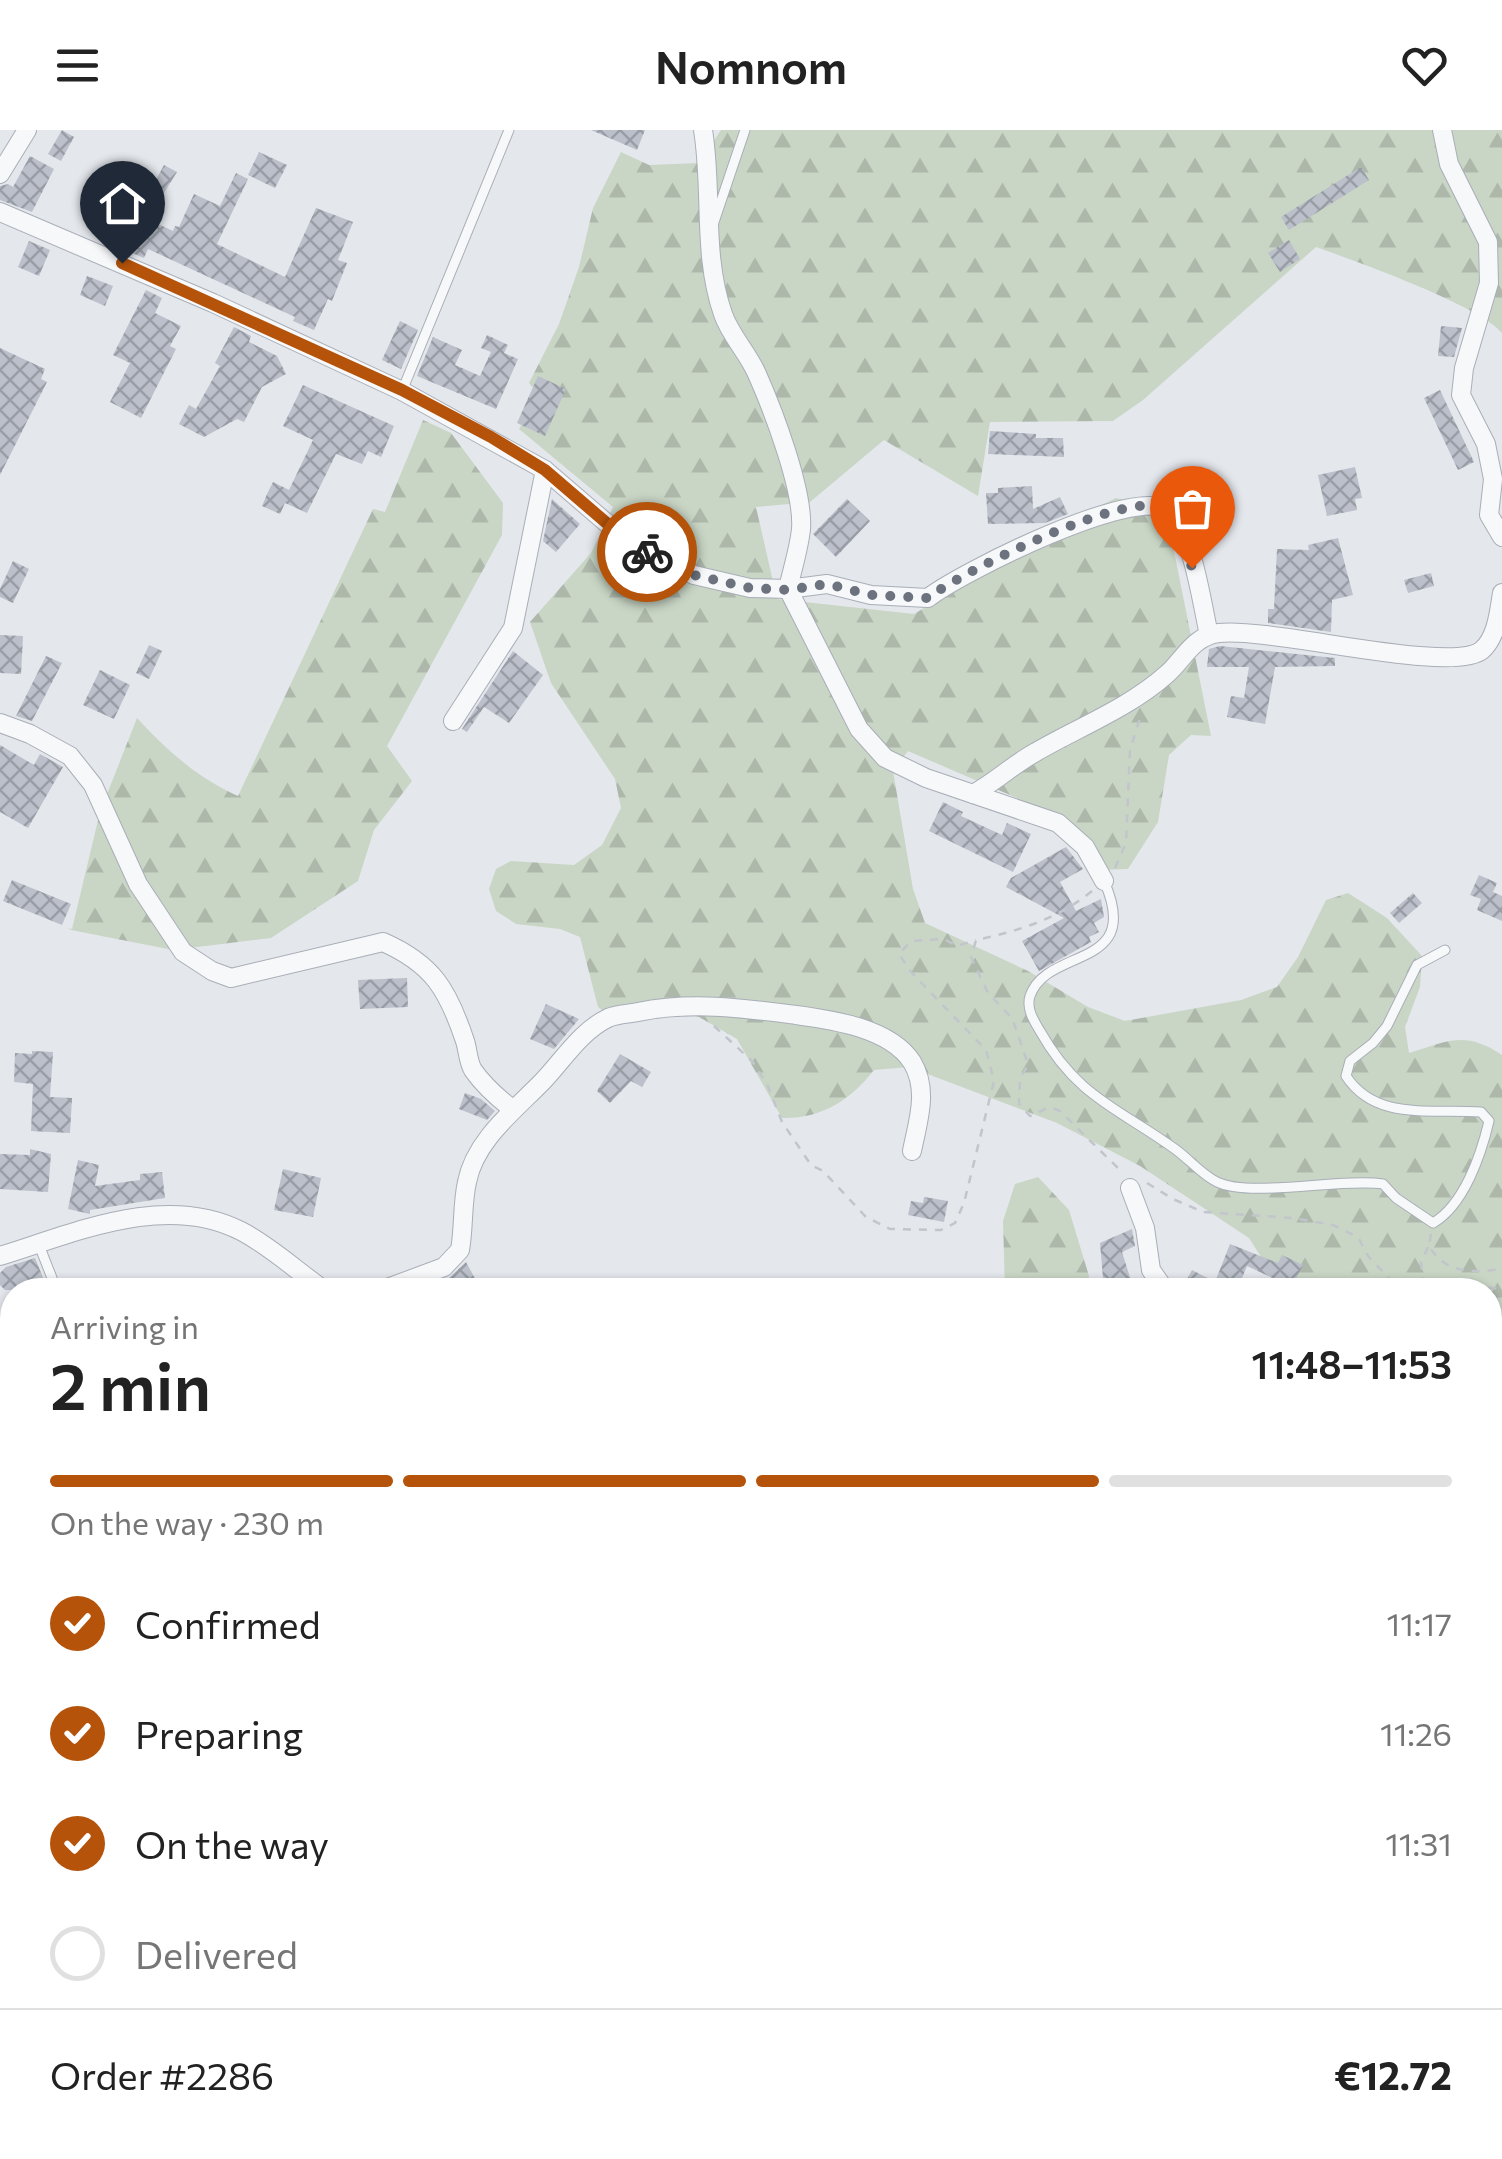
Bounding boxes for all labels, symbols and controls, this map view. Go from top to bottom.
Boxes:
icon: menu [50,38,105,93]
text: Nomnom [655,38,847,93]
icon: heart [1397,38,1452,93]
pin [80,161,165,264]
icon: home [95,176,150,231]
pin [1150,466,1235,569]
icon: bag [1165,481,1220,536]
courier [597,502,697,602]
icon: bike [620,525,675,580]
text: Arriving in [50,1306,199,1346]
text: 11:48–11:53 [1252,1340,1452,1387]
text: 2 min [50,1344,211,1423]
text: On the way · 230 m [50,1502,324,1542]
icon: check [50,1596,105,1651]
text: Confirmed [135,1600,321,1647]
text: 11:17 [1387,1603,1452,1643]
icon: check [50,1706,105,1761]
text: Preparing [135,1710,303,1757]
text: 11:26 [1380,1713,1452,1753]
icon: check [50,1816,105,1871]
text: On the way [135,1820,329,1867]
text: 11:31 [1385,1823,1452,1863]
text: Delivered [135,1930,298,1977]
text: Order #2286 [50,2051,274,2098]
text: €12.72 [1334,2051,1452,2098]

